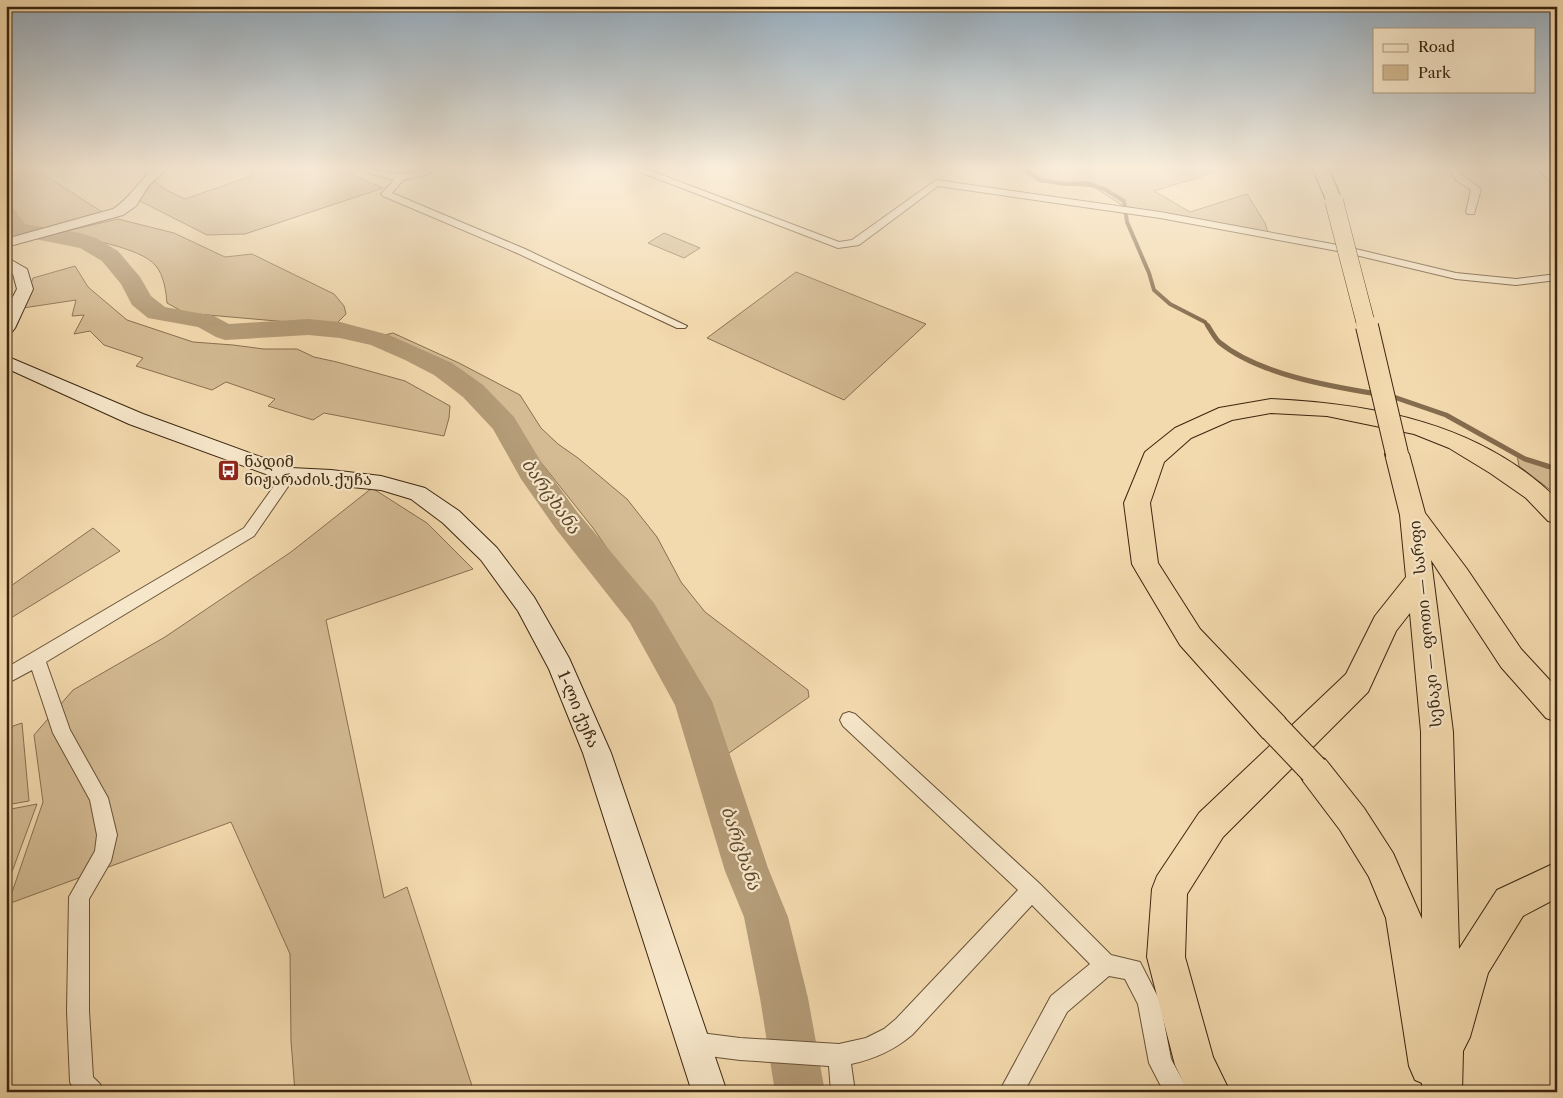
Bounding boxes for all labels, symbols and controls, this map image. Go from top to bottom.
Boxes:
legend [1373,28,1536,92]
text: Road [1418,37,1455,56]
text: Park [1418,63,1452,82]
place label: ნადიმ ნიჟარაძის ქუჩა [244,451,372,489]
water label: ბარცხანა [517,454,585,538]
bus stop icon: ნადიმ ნიჟარაძის ქუჩა [216,458,240,482]
street label: სენაკი — ფოთი — სარფი [1404,520,1446,728]
street label: 1-ლი ქუჩა [554,667,604,751]
water label: ბარცხანა [716,803,766,893]

